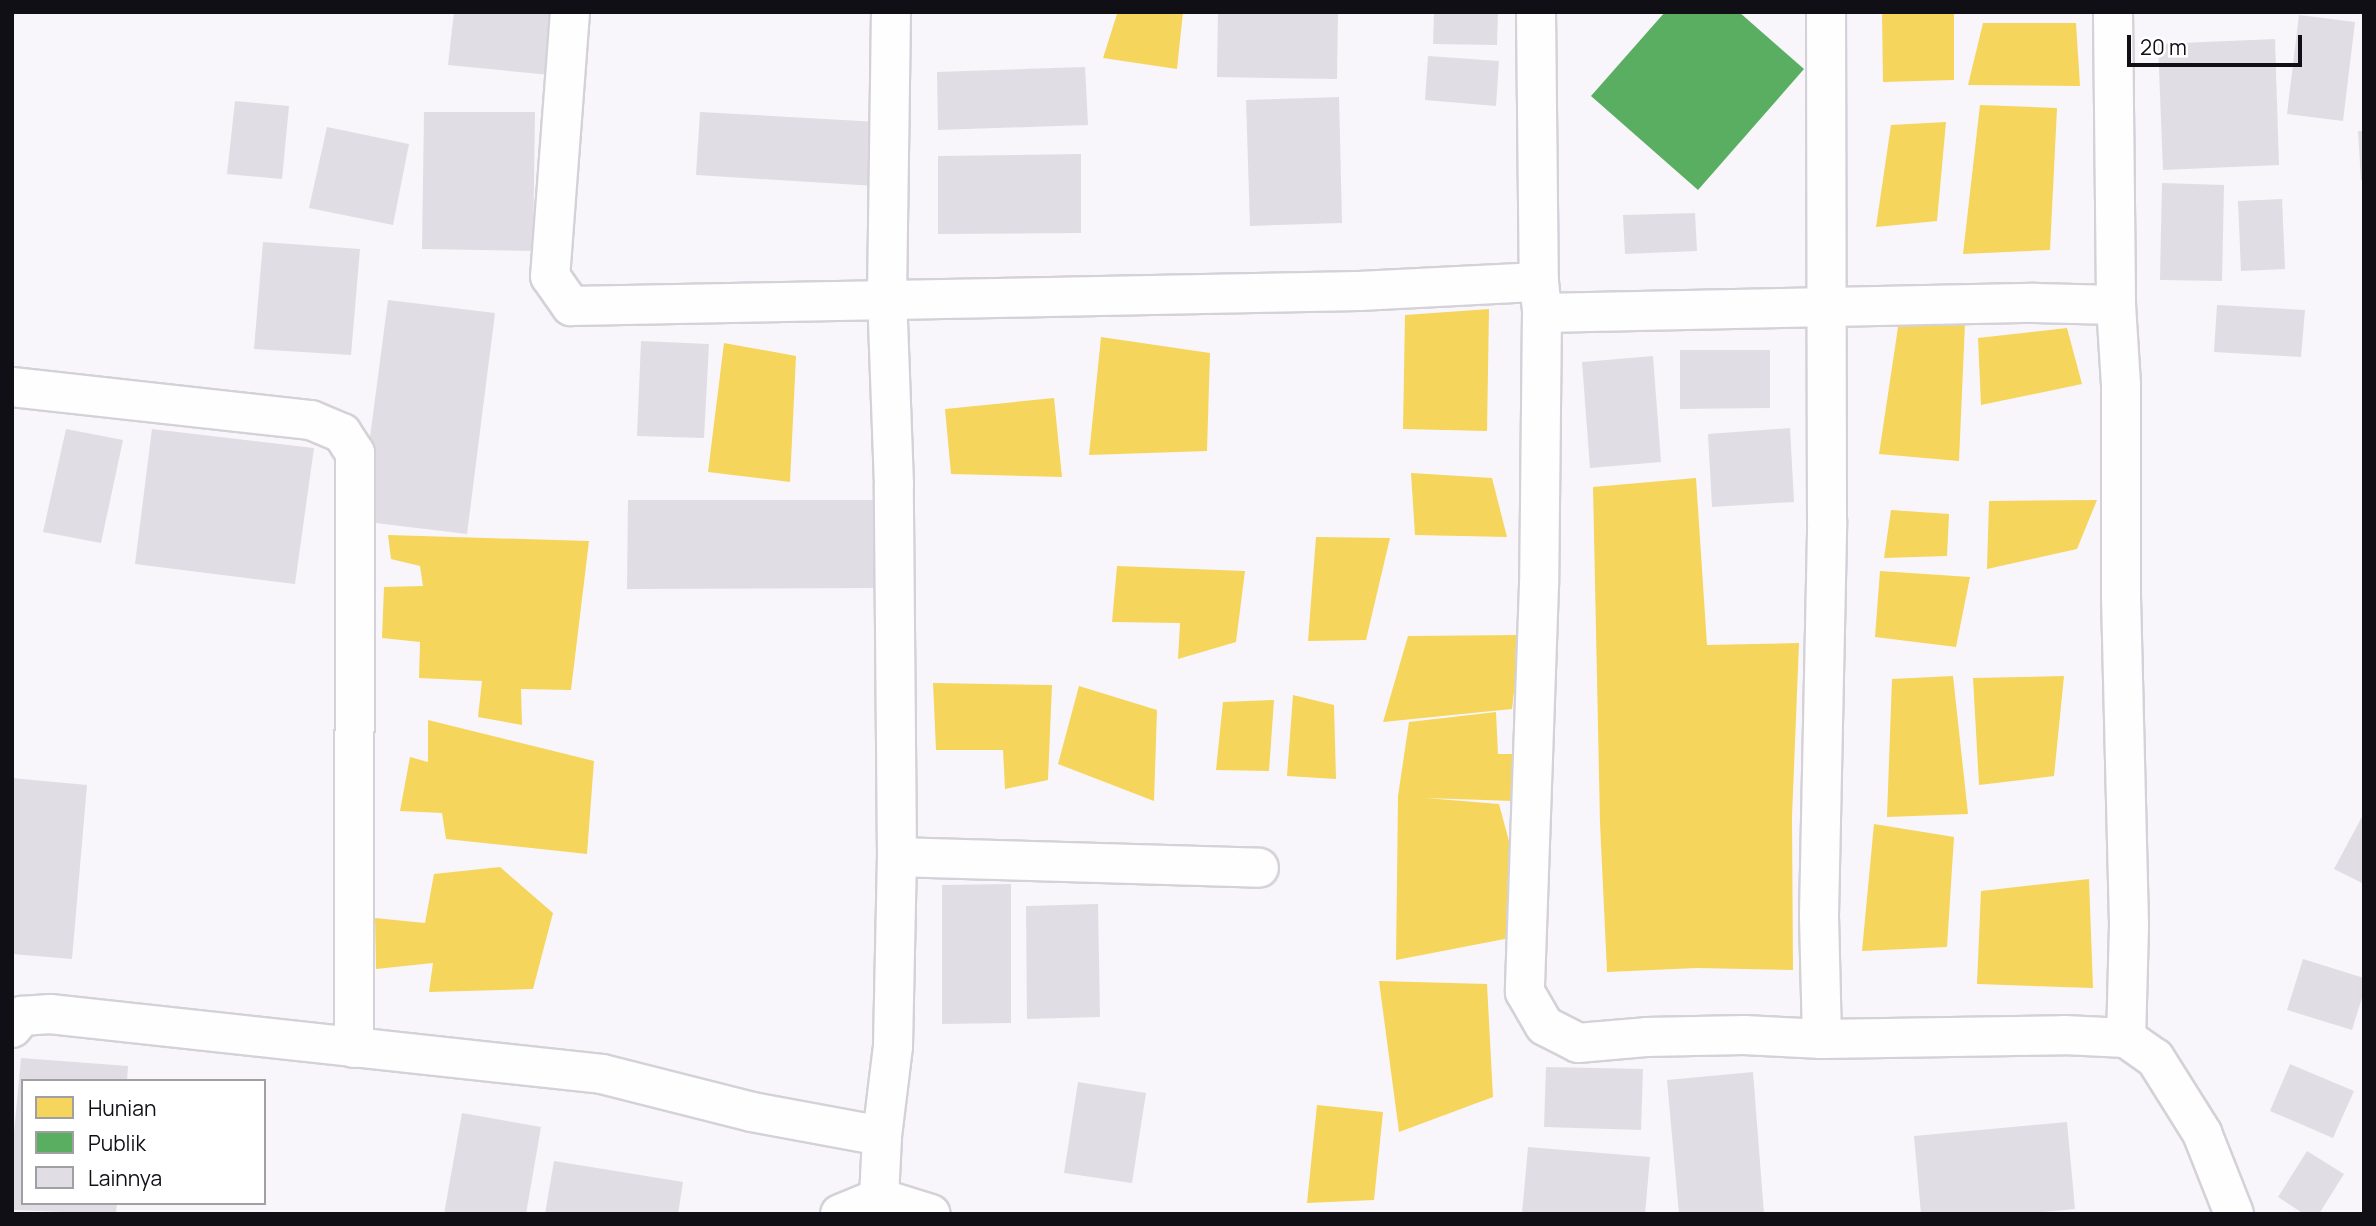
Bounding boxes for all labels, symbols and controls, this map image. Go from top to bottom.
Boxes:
scale bar [2131,21,2306,65]
text: 20 m [2140,33,2187,61]
legend [21,1079,266,1205]
text: Hunian [88,1094,156,1122]
text: Publik [88,1129,146,1157]
text: Lainnya [88,1164,162,1192]

